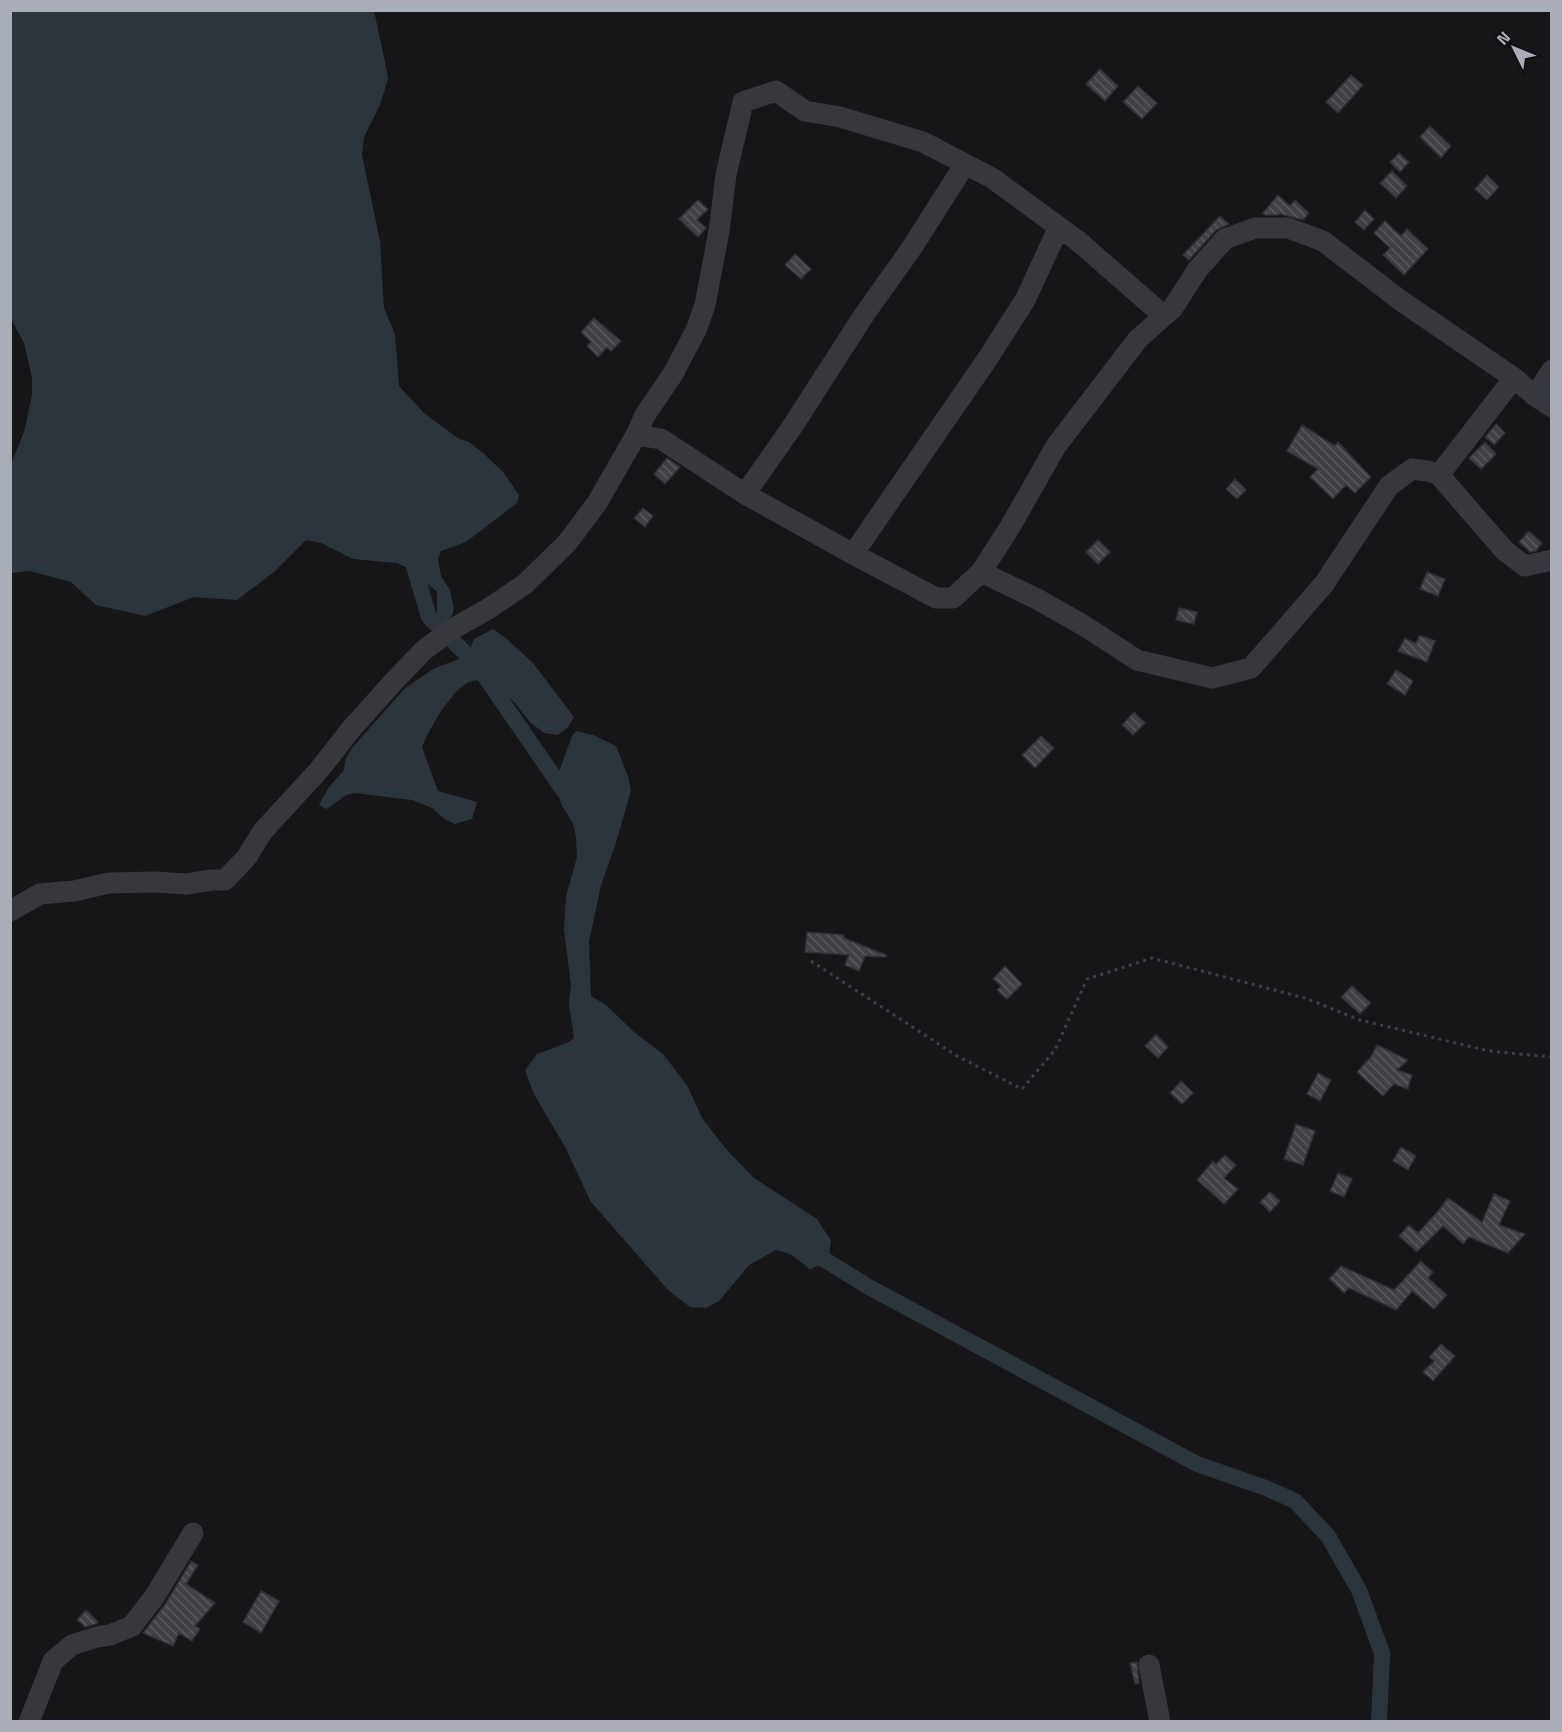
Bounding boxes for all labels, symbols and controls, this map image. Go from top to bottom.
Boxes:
north arrow [1484,18,1544,78]
text: N [1490,26,1516,50]

